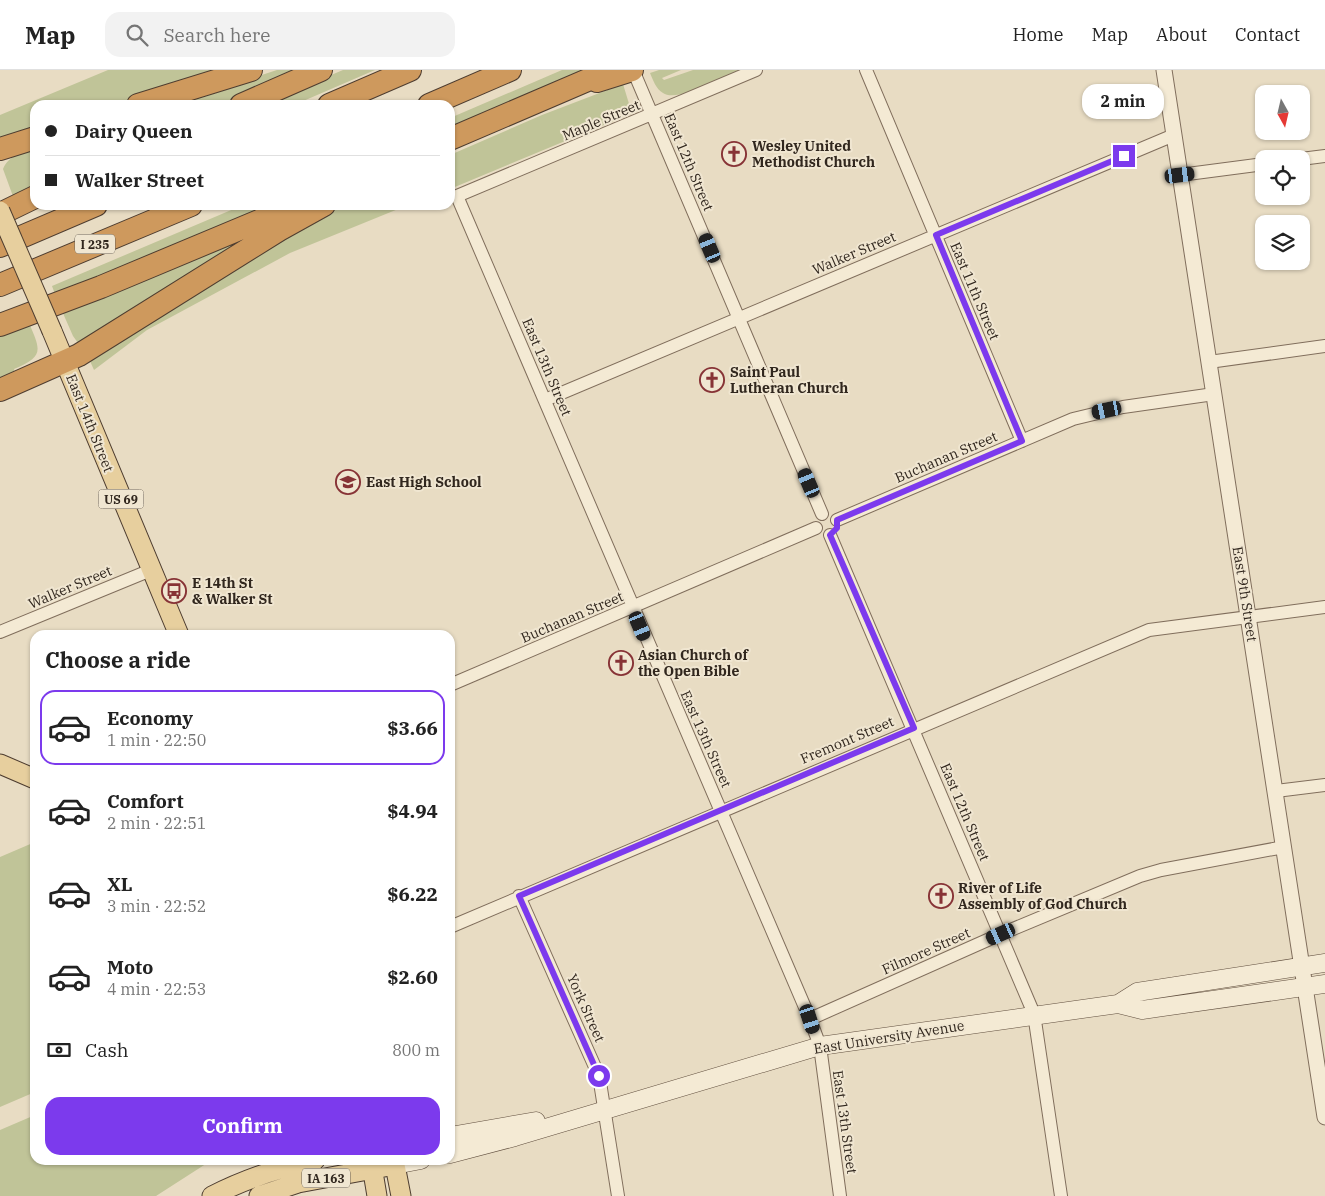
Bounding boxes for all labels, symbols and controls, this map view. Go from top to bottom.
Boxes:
search box [105,12,455,57]
text: Map [25,19,75,51]
icon: search [123,21,151,49]
text: Search here [163,23,270,47]
text: Home [1012,23,1064,46]
text: Map [1092,23,1128,46]
text: About [1156,23,1207,46]
text: Contact [1235,23,1300,46]
callout: 2 min [1083,83,1165,118]
north arrow [1255,85,1310,140]
map controls [1255,85,1310,270]
text: 2 min [1101,91,1145,111]
street label: Maple Street [559,96,643,144]
street label: East 12th Street [660,110,718,214]
text: Dairy Queen [75,119,193,143]
place label: Wesley United Methodist Church [752,137,875,171]
church icon: Wesley United Methodist Church [721,141,747,167]
route end [1113,145,1135,167]
button: locate [1255,150,1310,205]
car [1164,166,1195,184]
text: Walker Street [75,168,204,192]
button: layers [1255,215,1310,270]
street label: Walker Street [810,227,898,279]
car [697,231,722,265]
road number: I 235 [75,234,115,253]
street label: East 11th Street [946,239,1004,343]
street label: East 13th Street [518,315,576,419]
place label: Saint Paul Lutheran Church [730,363,848,397]
church icon: Saint Paul Lutheran Church [699,367,725,393]
street label: East 14th Street [62,371,118,475]
car [1090,400,1123,420]
street label: Buchanan Street [892,427,1000,487]
car [796,466,821,500]
school or university icon: East High School [335,469,361,495]
place label: East High School [366,473,482,491]
road number: US 69 [98,489,144,508]
street label: East 9th Street [1229,545,1261,643]
street label: Walker Street [26,561,114,613]
place label: E 14th St & Walker St [192,574,273,608]
bus stop icon: E 14th St & Walker St [161,578,187,604]
street label: Buchanan Street [518,587,626,647]
car [627,609,652,643]
text: Choose a ride [45,645,191,674]
place label: Asian Church of the Open Bible [638,646,749,680]
church icon: Asian Church of the Open Bible [608,650,634,676]
street label: East 13th Street [677,688,736,790]
icon: car [47,705,92,750]
text: Economy [107,706,193,730]
street label: Fremont Street [798,712,897,768]
text: $3.66 [387,716,438,740]
text: 1 min · 22:50 [107,730,206,750]
street label: East 12th Street [936,760,994,864]
icon: car [47,788,92,833]
text: Comfort [107,789,184,813]
text: $4.94 [387,799,438,823]
text: 2 min · 22:51 [107,813,206,833]
icon: car [47,871,92,916]
text: XL [107,872,133,896]
place label: River of Life Assembly of God Church [958,879,1127,913]
text: $6.22 [387,882,438,906]
church icon: River of Life Assembly of God Church [928,883,954,909]
text: 3 min · 22:52 [107,896,206,916]
car [984,921,1017,947]
street label: Filmore Street [879,924,973,978]
icon: car [47,954,92,999]
text: Moto [107,955,153,979]
text: $2.60 [387,965,438,989]
street label: York Street [563,971,609,1045]
text: 4 min · 22:53 [107,979,206,999]
car [798,1002,821,1036]
street label: East University Avenue [812,1016,966,1058]
icon: cash [45,1036,73,1064]
text: Cash [85,1038,129,1062]
text: 800 m [392,1040,440,1060]
route start [588,1065,610,1087]
street label: East 13th Street [829,1069,861,1175]
button: Confirm [45,1097,440,1155]
road number: IA 163 [302,1168,350,1188]

